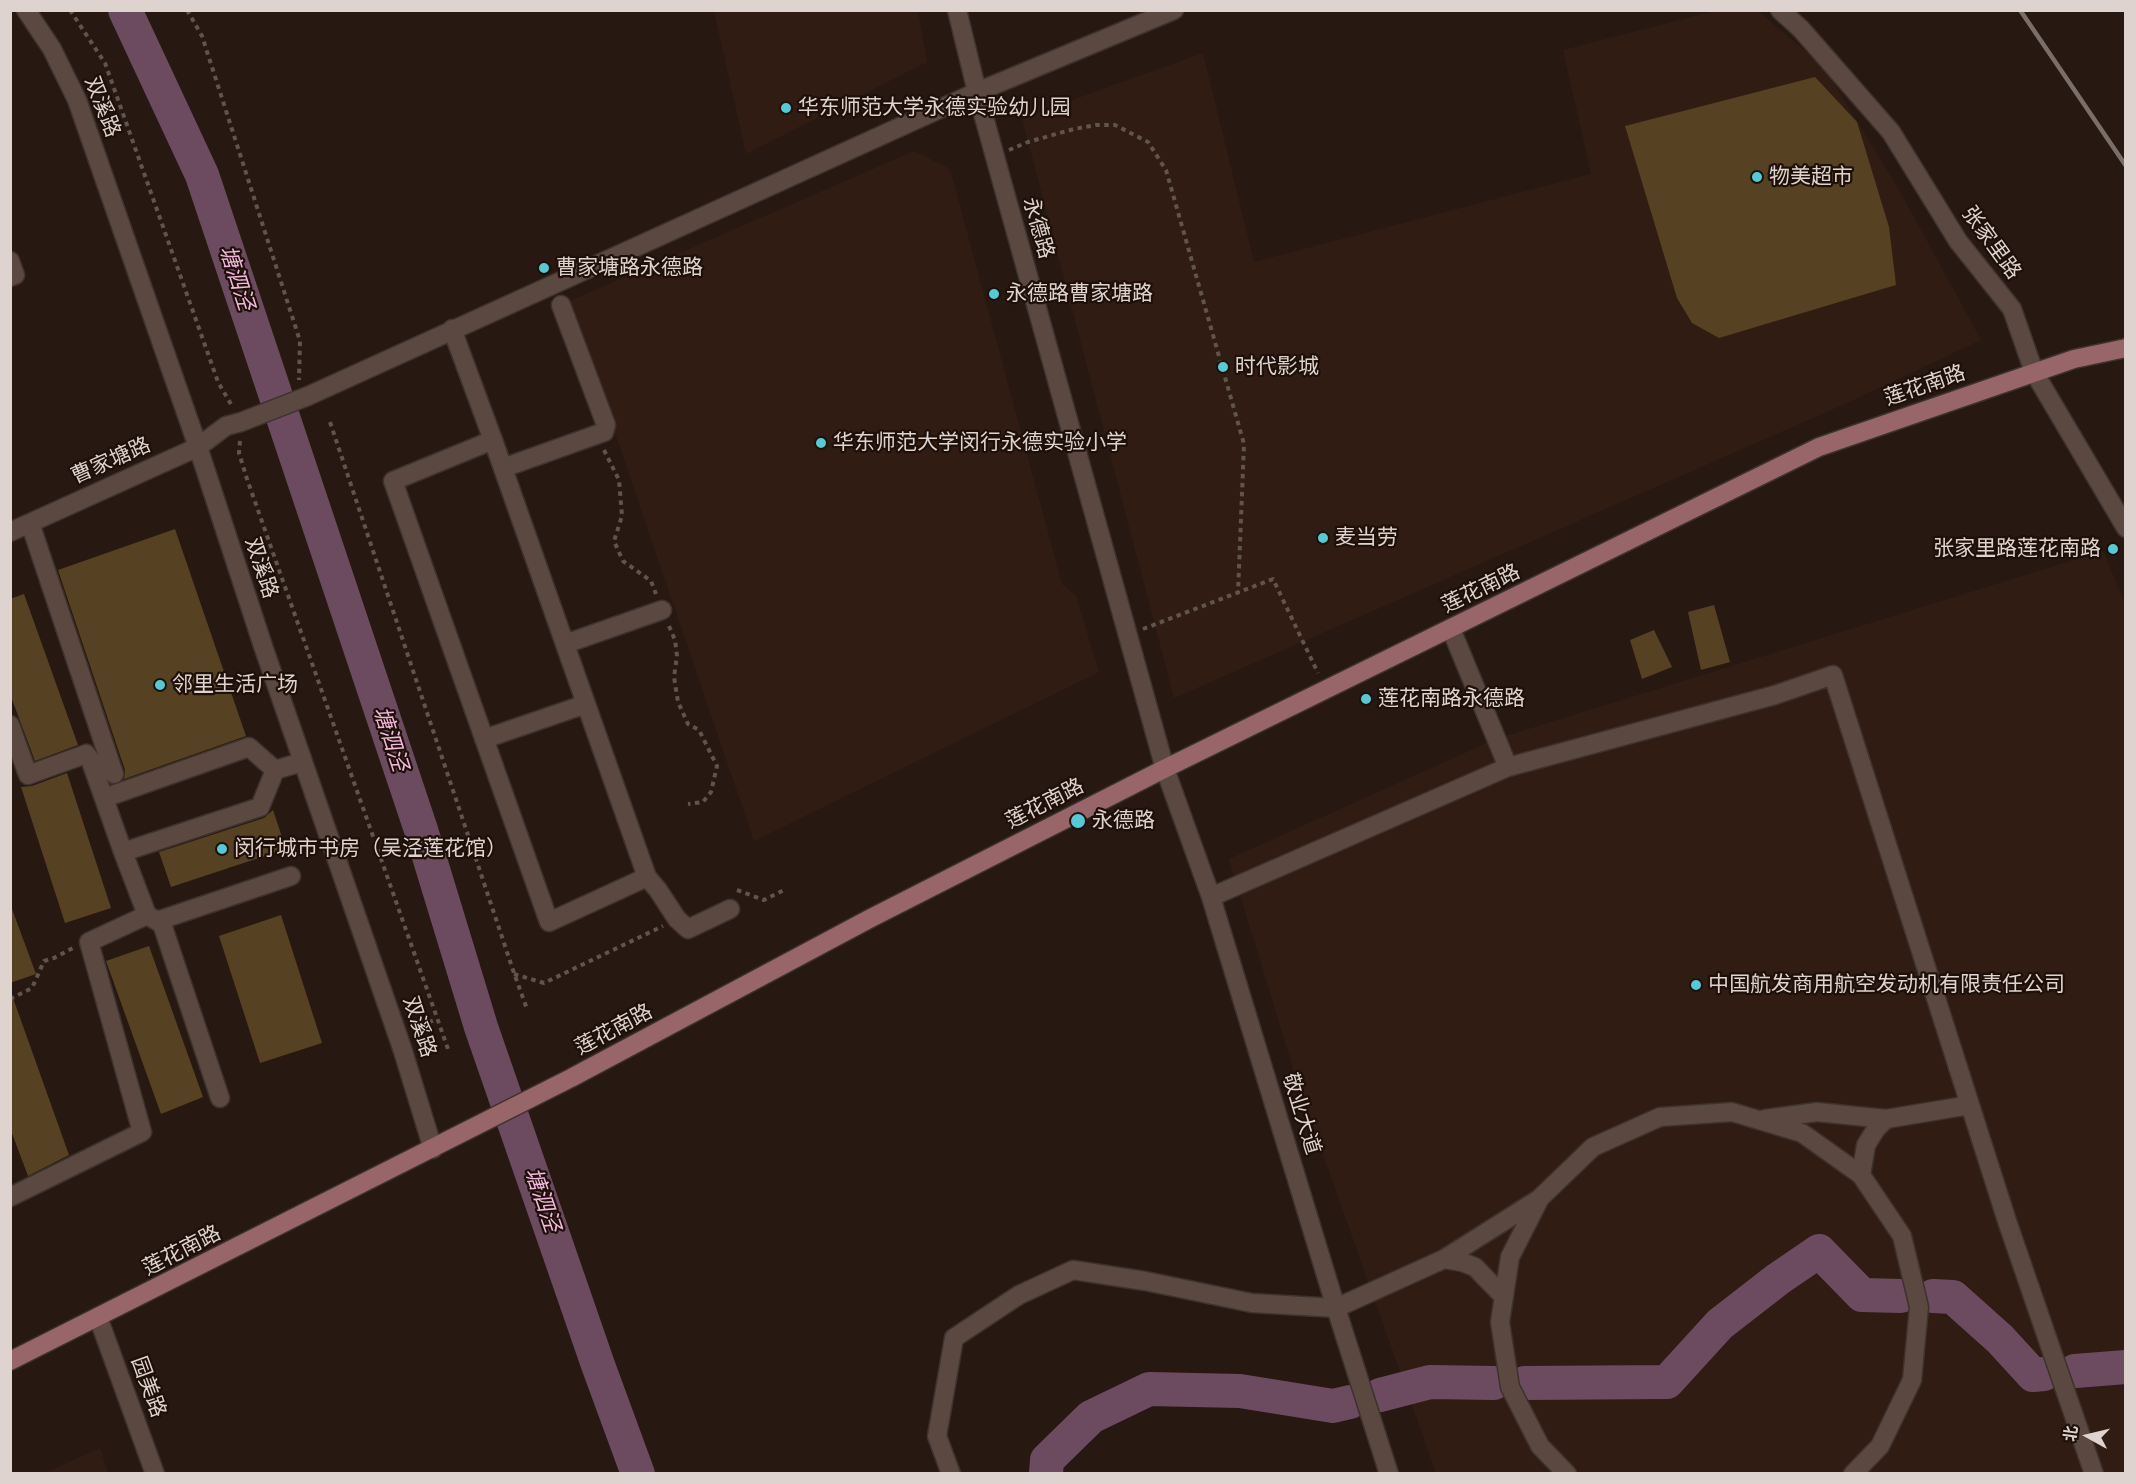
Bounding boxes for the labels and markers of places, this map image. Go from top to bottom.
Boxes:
place label: 华东师范大学永德实验幼儿园 [798,95,1071,121]
marker: 华东师范大学永德实验幼儿园 [779,101,793,115]
place label: 物美超市 [1769,164,1853,190]
marker: 物美超市 [1750,170,1764,184]
place label: 曹家塘路永德路 [556,255,703,281]
marker: 曹家塘路永德路 [537,261,551,275]
place label: 永德路曹家塘路 [1006,281,1153,307]
marker: 永德路曹家塘路 [987,287,1001,301]
place label: 时代影城 [1235,354,1319,380]
marker: 时代影城 [1216,360,1230,374]
place label: 华东师范大学闵行永德实验小学 [833,430,1127,456]
marker: 华东师范大学闵行永德实验小学 [814,436,828,450]
place label: 麦当劳 [1335,525,1398,551]
marker: 麦当劳 [1316,531,1330,545]
place label: 张家里路莲花南路 [1933,536,2101,562]
marker: 张家里路莲花南路 [2106,542,2120,556]
place label: 邻里生活广场 [172,672,298,698]
marker: 邻里生活广场 [153,678,167,692]
place label: 莲花南路永德路 [1378,686,1525,712]
marker: 莲花南路永德路 [1359,692,1373,706]
place label: 永德路 [1092,808,1155,834]
marker: 永德路 [1069,812,1087,830]
place label: 闵行城市书房（吴泾莲花馆） [234,836,507,862]
marker: 闵行城市书房（吴泾莲花馆） [215,842,229,856]
place label: 中国航发商用航空发动机有限责任公司 [1708,972,2065,998]
marker: 中国航发商用航空发动机有限责任公司 [1689,978,1703,992]

